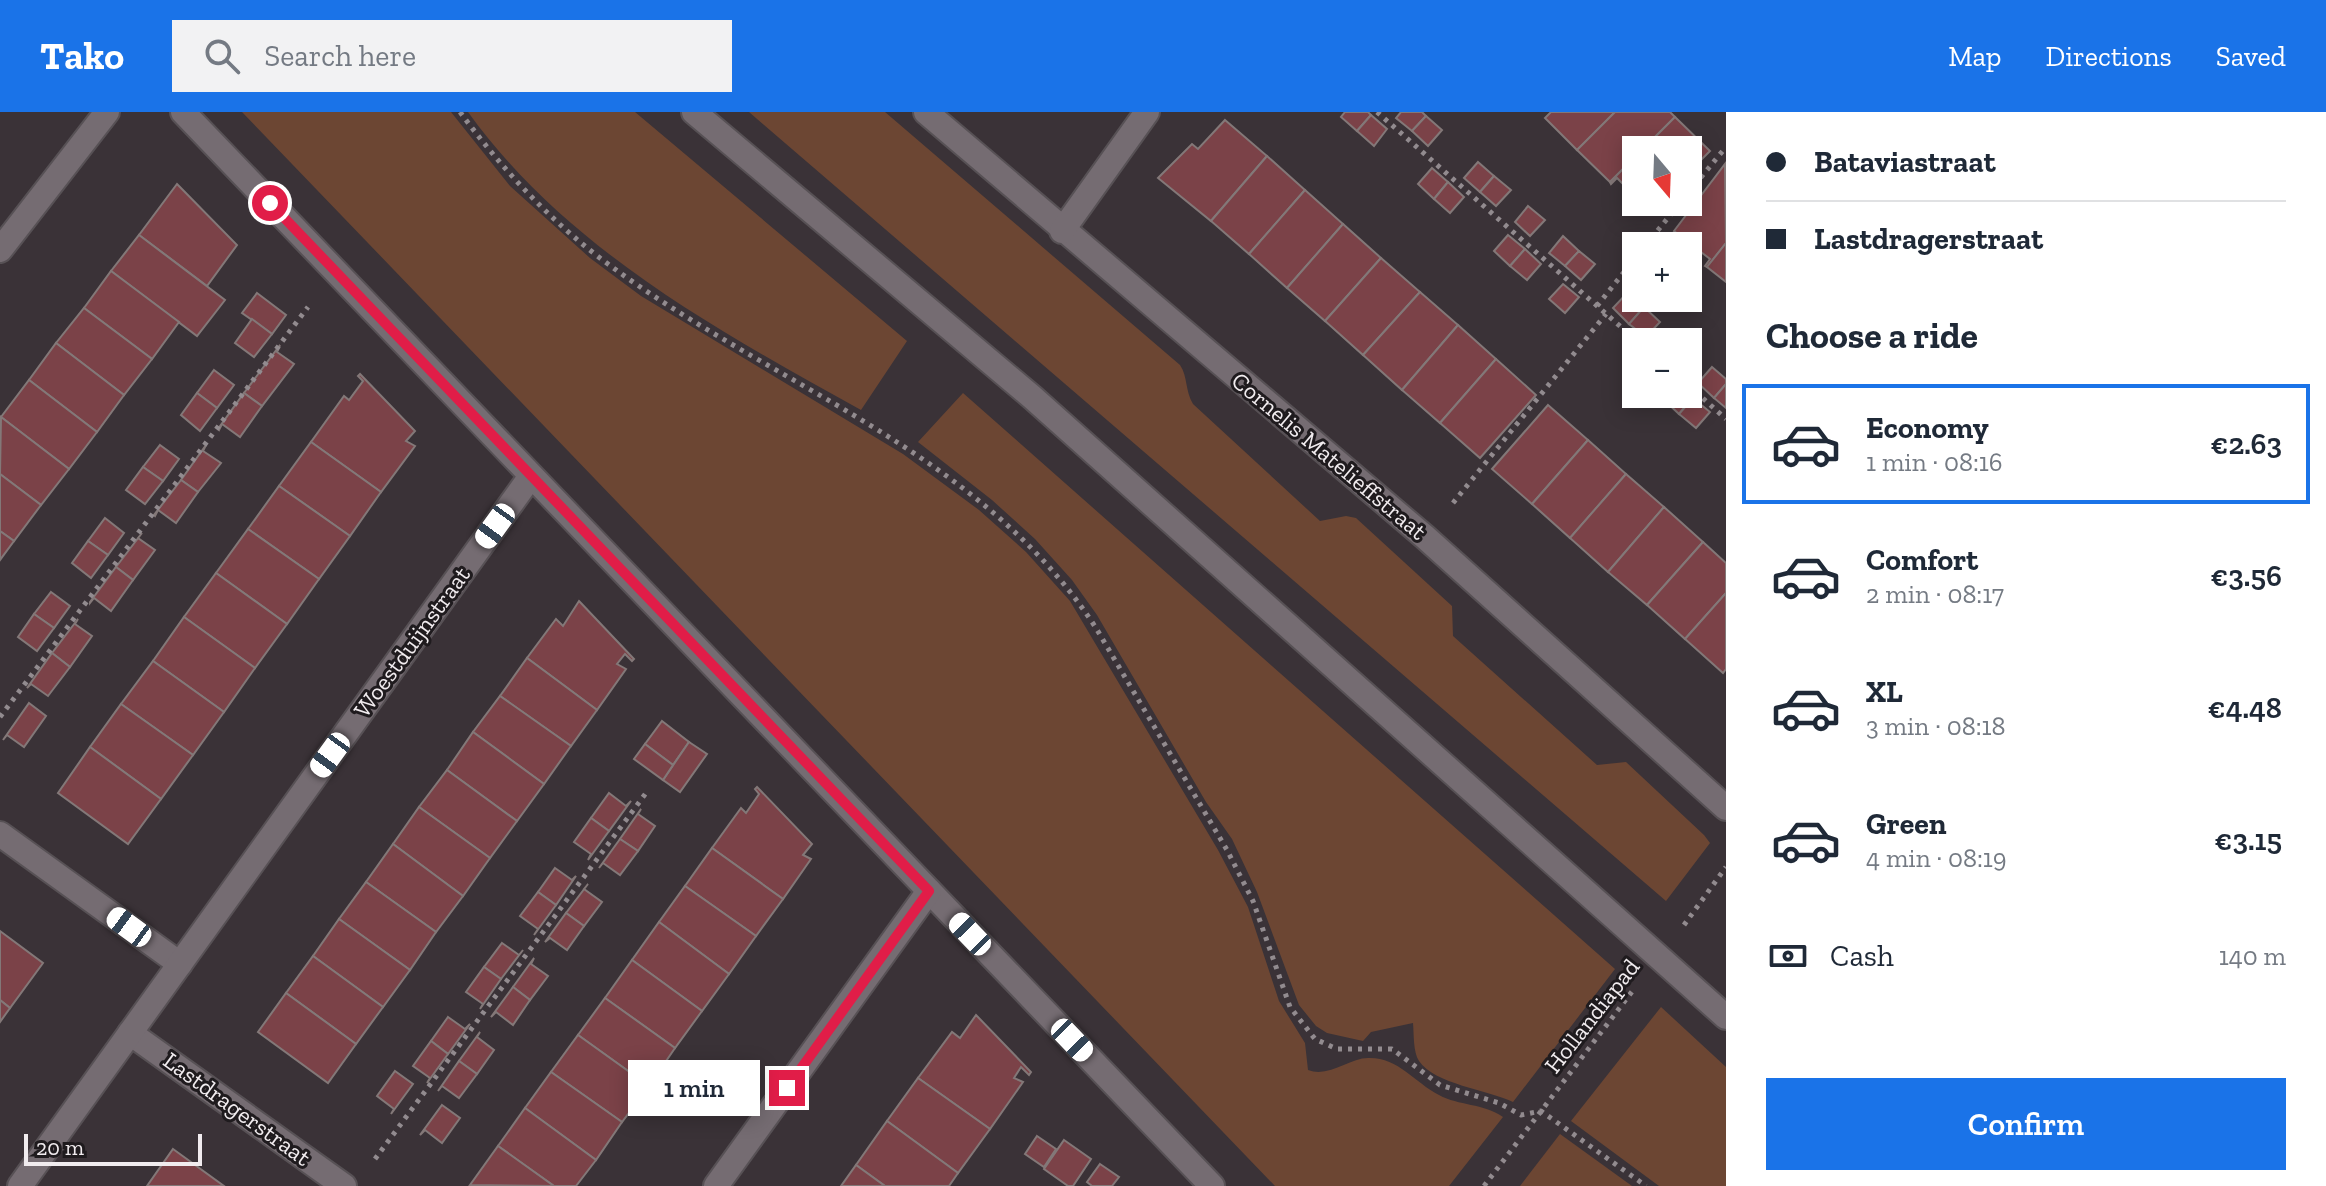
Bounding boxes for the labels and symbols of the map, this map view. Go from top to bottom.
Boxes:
north arrow [1622,136,1702,216]
route start [252,185,288,221]
street label: Cornelis Matelieffstraat [1226,366,1433,546]
car [471,500,519,552]
street label: Woestduijnstraat [347,561,476,723]
car [306,729,354,781]
car [103,903,155,951]
car [945,908,995,960]
street label: Hollandiapad [1538,953,1645,1079]
car [1047,1014,1097,1066]
street label: Lastdragerstraat [158,1045,317,1172]
callout: 1 min [627,1060,759,1116]
route end [769,1070,805,1106]
scale bar [24,1130,202,1166]

